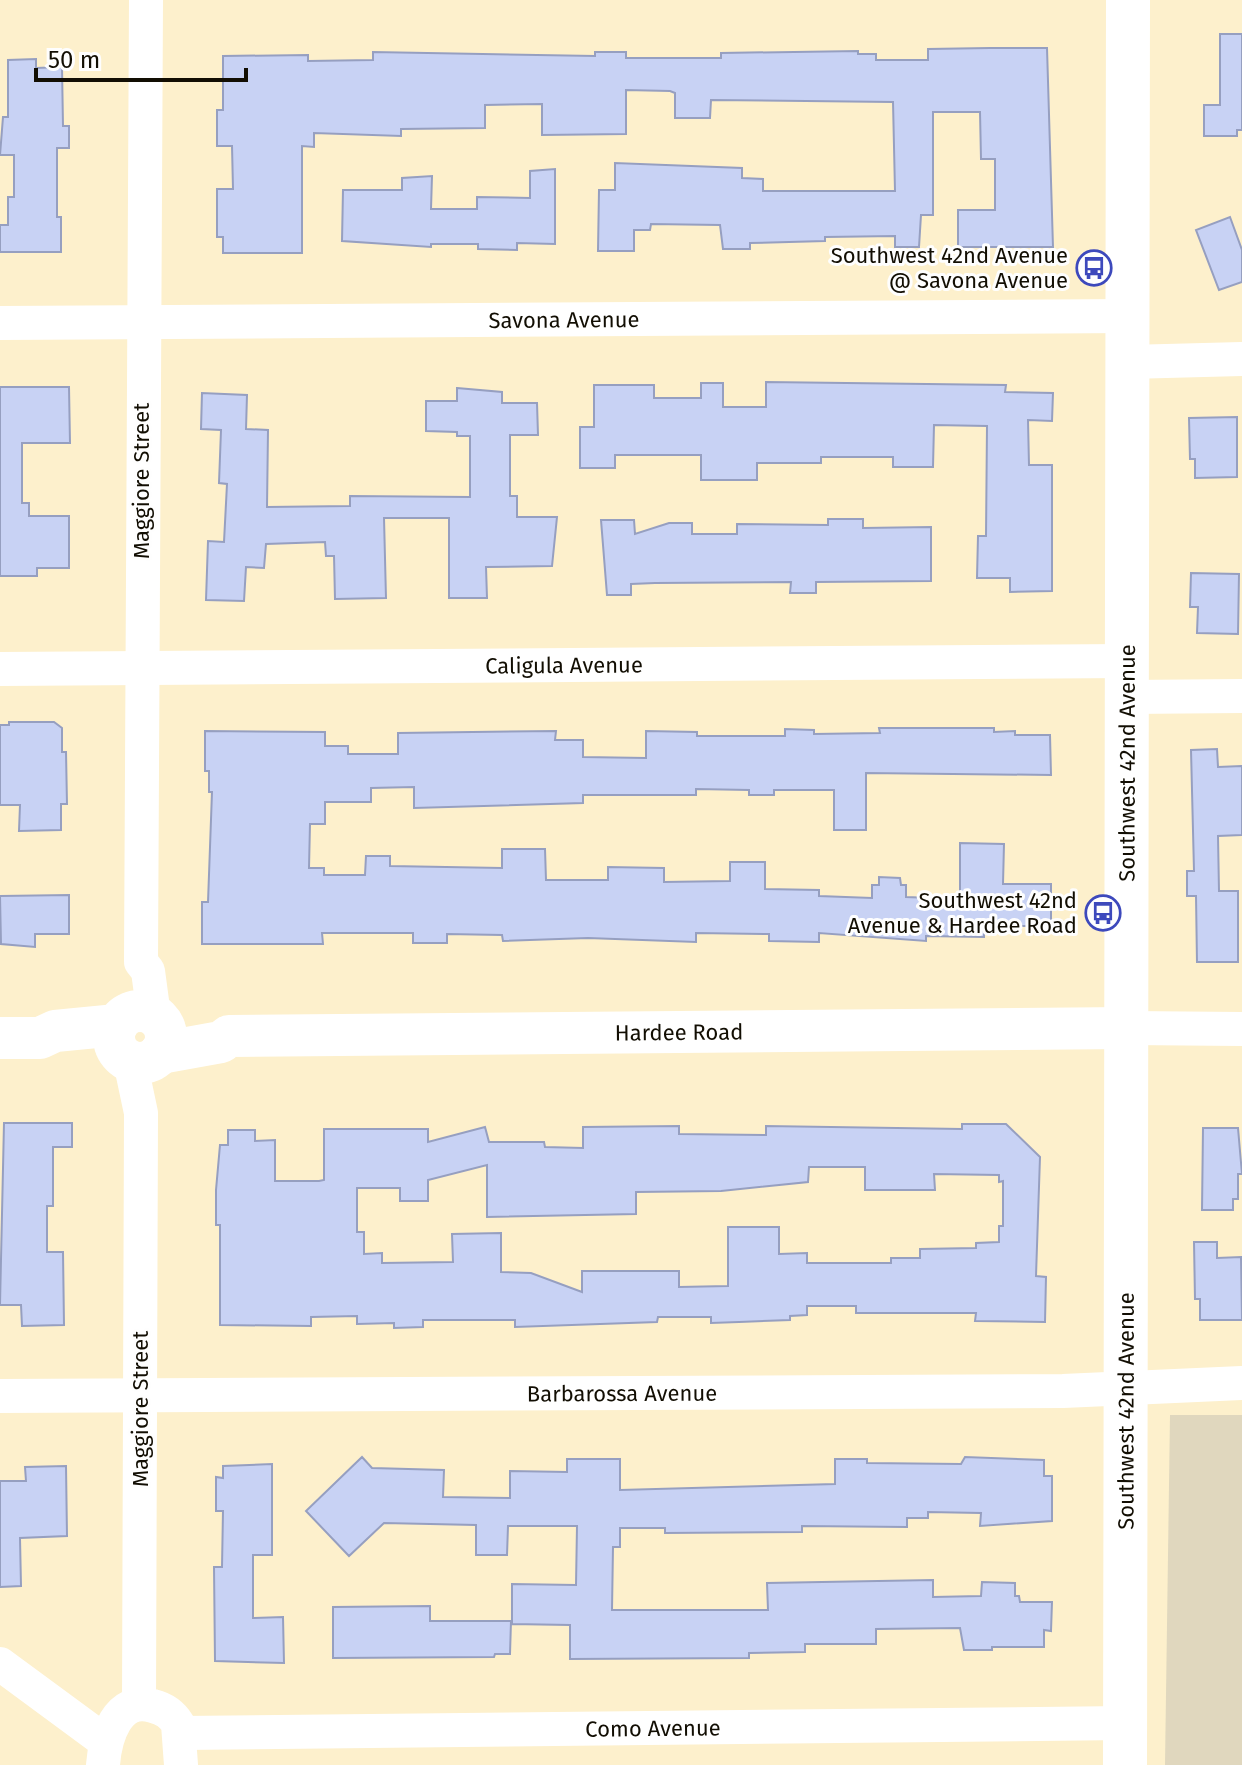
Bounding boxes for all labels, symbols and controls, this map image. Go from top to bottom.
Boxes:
scale bar [36,32,246,82]
text: 50 m [48,46,100,74]
place label: Southwest 42nd Avenue @ Savona Avenue [831,242,1068,294]
bus stop icon: Southwest 42nd Avenue @ Savona Avenue [1075,249,1113,287]
street label: Savona Avenue [488,306,640,334]
street label: Maggiore Street [128,403,155,559]
street label: Southwest 42nd Avenue [1114,644,1141,882]
street label: Caligula Avenue [485,651,643,680]
place label: Southwest 42nd Avenue & Hardee Road [848,887,1077,939]
bus stop icon: Southwest 42nd Avenue & Hardee Road [1084,894,1122,932]
street label: Hardee Road [615,1018,743,1047]
street label: Southwest 42nd Avenue [1112,1292,1140,1530]
street label: Maggiore Street [127,1331,154,1487]
street label: Barbarossa Avenue [527,1380,717,1408]
street label: Como Avenue [585,1714,721,1743]

